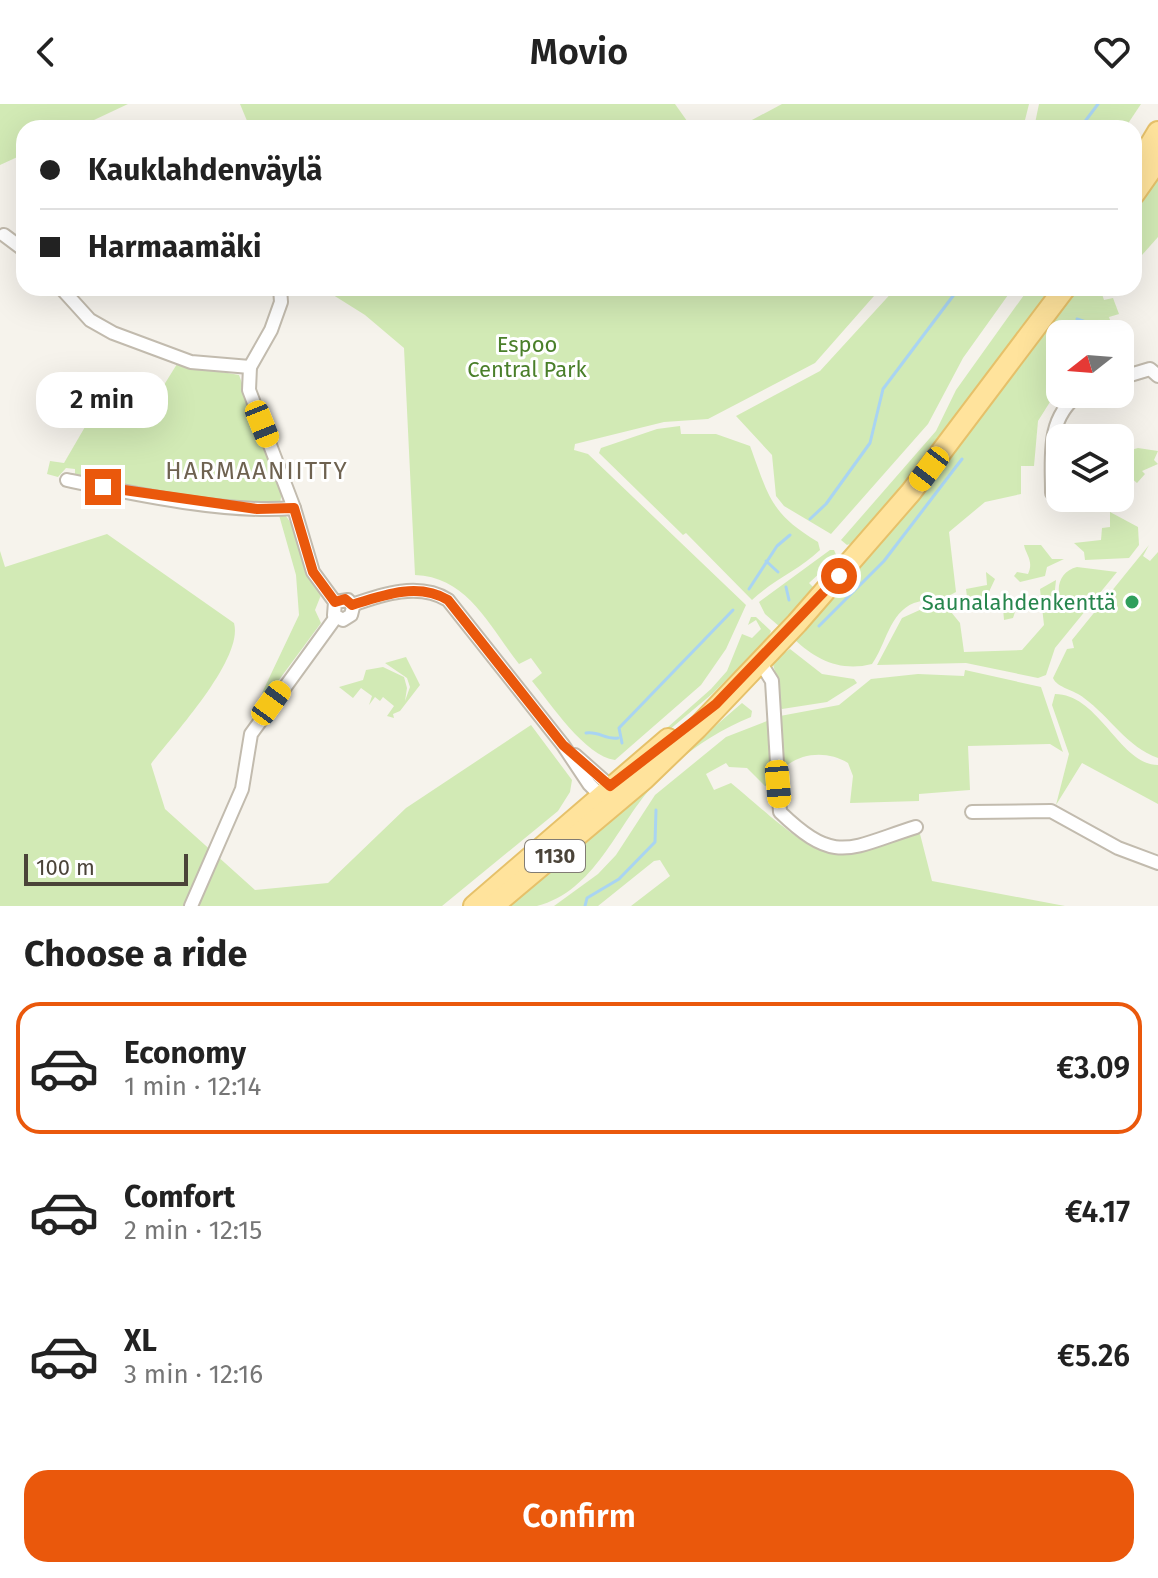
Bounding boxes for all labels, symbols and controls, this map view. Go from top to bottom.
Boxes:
icon: back [24,30,68,74]
text: Movio [530,30,628,74]
icon: heart [1090,30,1134,74]
text: Kauklahdenväylä [88,152,323,188]
text: Harmaamäki [88,229,261,265]
north arrow [1046,320,1134,408]
map controls [1046,320,1134,512]
park label: Espoo Central Park [467,331,588,383]
callout: 2 min [37,371,169,427]
text: 2 min [70,384,134,415]
car [242,397,282,451]
button: layers [1046,424,1134,512]
car [905,443,953,495]
district label: HARMAANIITTY [165,457,349,485]
route end [85,469,121,505]
route start [821,558,857,594]
place label: Saunalahdenkenttä [922,589,1116,616]
marker: Saunalahdenkenttä [1123,593,1141,611]
car [247,677,295,729]
car [764,759,792,809]
road number: 1130 [525,840,585,872]
scale bar [24,850,188,886]
text: 100 m [36,854,95,881]
text: Choose a ride [24,932,247,976]
icon: car [28,1032,100,1104]
text: Economy [124,1035,246,1071]
text: €3.09 [1057,1050,1130,1086]
text: 1 min · 12:14 [124,1071,261,1102]
icon: car [28,1176,100,1248]
text: Comfort [124,1179,235,1215]
text: €4.17 [1065,1194,1130,1230]
text: 2 min · 12:15 [124,1215,262,1246]
icon: car [28,1320,100,1392]
text: XL [124,1323,157,1359]
text: €5.26 [1057,1338,1130,1374]
text: 3 min · 12:16 [124,1359,263,1390]
button: Confirm [24,1470,1134,1562]

